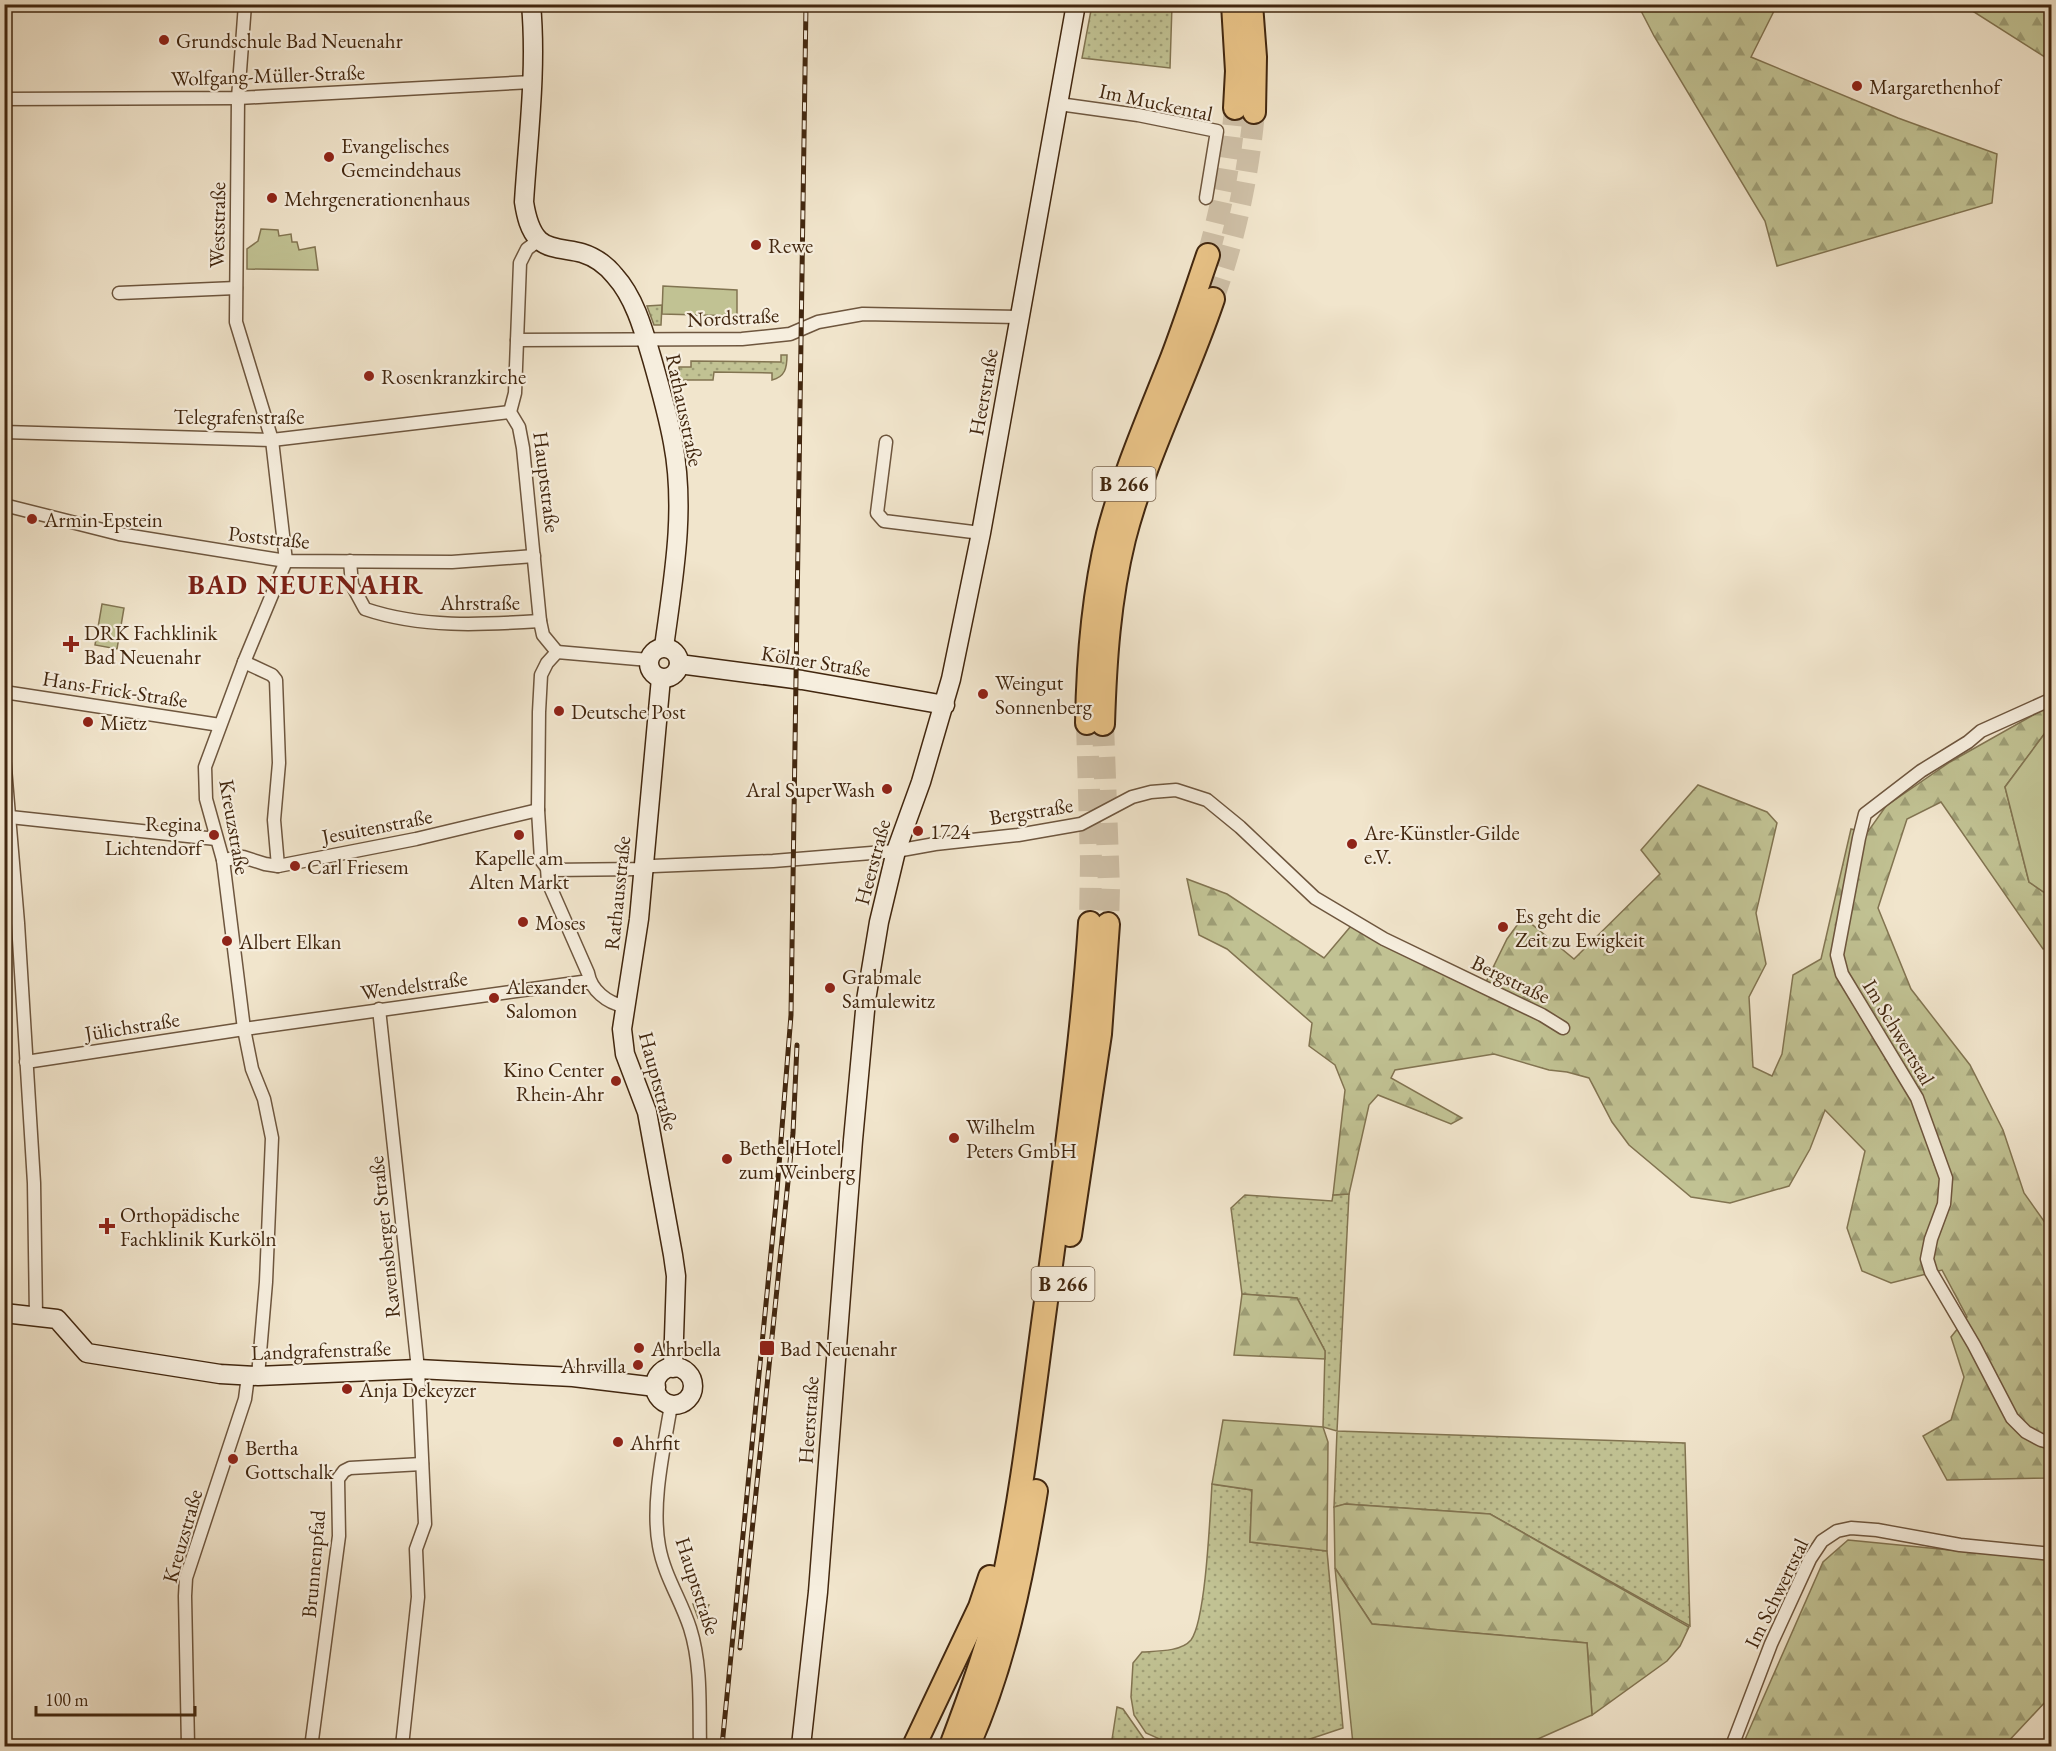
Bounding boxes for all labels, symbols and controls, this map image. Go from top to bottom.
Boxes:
place label: Grundschule Bad Neuenahr [176,27,403,54]
marker: Grundschule Bad Neuenahr [157,33,171,47]
street label: Wolfgang-Müller-Straße [171,58,365,92]
place label: Margarethenhof [1869,73,2003,100]
street label: Im Muckental [1097,77,1215,127]
marker: Margarethenhof [1850,79,1864,93]
place label: Evangelisches Gemeindehaus [341,132,461,183]
marker: Evangelisches Gemeindehaus [322,150,336,164]
street label: Weststraße [203,182,231,268]
place label: Mehrgenerationenhaus [284,185,470,212]
marker: Mehrgenerationenhaus [265,191,279,205]
place label: Rewe [768,232,813,259]
marker: Rewe [749,238,763,252]
street label: Nordstraße [686,301,780,333]
street label: Heerstraße [962,346,1004,438]
street label: Rathausstraße [660,351,710,469]
place label: Rosenkranzkirche [381,363,526,390]
marker: Rosenkranzkirche [362,369,376,383]
street label: Telegrafenstraße [174,403,304,430]
street label: Hauptstraße [527,430,567,534]
road number: B 266 [1092,467,1156,501]
place label: Armin Epstein [43,506,163,533]
marker: Armin Epstein [25,512,39,526]
street label: Poststraße [227,519,311,555]
district label: BAD NEUENAHR [188,567,424,602]
street label: Ahrstraße [439,589,520,616]
place label: DRK Fachklinik Bad Neuenahr [84,619,218,670]
marker: DRK Fachklinik Bad Neuenahr [62,635,80,653]
street label: Kölner Straße [759,639,873,683]
street label: Hans-Frick-Straße [40,664,190,714]
place label: Weingut Sonnenberg [995,669,1093,720]
marker: Weingut Sonnenberg [976,687,990,701]
place label: Deutsche Post [571,698,686,725]
marker: Deutsche Post [552,704,566,718]
place label: Mietz [100,709,147,736]
marker: Mietz [81,715,95,729]
place label: Aral SuperWash [745,776,875,803]
street label: Kreuzstraße [213,777,257,877]
marker: Aral SuperWash [880,782,894,796]
street label: Bergstraße [987,791,1075,831]
street label: Jesuitenstraße [318,802,434,850]
place label: Regina Lichtendorf [105,810,204,861]
street label: Heerstraße [848,816,896,908]
place label: 1724 [930,818,971,845]
place label: Are-Künstler-Gilde e.V. [1363,819,1520,870]
marker: 1724 [911,824,925,838]
marker: Regina Lichtendorf [207,828,221,842]
marker: Kapelle am Alten Markt [512,828,526,842]
street label: Rathausstraße [598,835,636,951]
marker: Are-Künstler-Gilde e.V. [1345,837,1359,851]
place label: Kapelle am Alten Markt [468,844,569,895]
place label: Carl Friesem [307,853,409,880]
marker: Carl Friesem [288,859,302,873]
place label: Es geht die Zeit zu Ewigkeit [1515,902,1645,953]
place label: Moses [535,909,586,936]
marker: Moses [516,915,530,929]
marker: Es geht die Zeit zu Ewigkeit [1496,920,1510,934]
place label: Albert Elkan [238,928,342,955]
marker: Albert Elkan [220,934,234,948]
street label: Bergstraße [1467,948,1555,1010]
place label: Grabmale Samulewitz [842,963,935,1014]
street label: Wendelstraße [359,964,469,1006]
place label: Alexander Salomon [505,973,587,1024]
street label: Im Schwertstal [1857,974,1941,1090]
marker: Grabmale Samulewitz [823,981,837,995]
marker: Alexander Salomon [487,991,501,1005]
street label: Jülichstraße [81,1005,181,1047]
street label: Hauptstraße [633,1028,685,1134]
place label: Kino Center Rhein-Ahr [503,1056,604,1107]
marker: Kino Center Rhein-Ahr [609,1074,623,1088]
place label: Wilhelm Peters GmbH [966,1113,1077,1164]
marker: Wilhelm Peters GmbH [947,1131,961,1145]
place label: Bethel Hotel zum Weinberg [739,1134,856,1185]
marker: Bethel Hotel zum Weinberg [720,1152,734,1166]
street label: Ravensberger Straße [362,1155,406,1319]
place label: Orthopädische Fachklinik Kurköln [120,1201,277,1252]
marker: Orthopädische Fachklinik Kurköln [98,1217,116,1235]
road number: B 266 [1032,1267,1094,1301]
street label: Landgrafenstraße [251,1334,391,1366]
place label: Ahrbella [650,1335,721,1362]
place label: Bad Neuenahr [780,1335,897,1362]
marker: Bad Neuenahr [758,1339,776,1357]
marker: Ahrbella [632,1341,646,1355]
place label: Ahrvilla [560,1352,627,1379]
marker: Ahrvilla [631,1358,645,1372]
street label: Heerstraße [791,1375,825,1465]
place label: Anja Dekeyzer [358,1376,476,1403]
marker: Anja Dekeyzer [340,1382,354,1396]
place label: Ahrfit [629,1429,680,1456]
place label: Bertha Gottschalk [245,1434,334,1485]
marker: Ahrfit [611,1435,625,1449]
marker: Bertha Gottschalk [226,1452,240,1466]
street label: Kreuzstraße [156,1486,208,1586]
street label: Brunnenpfad [295,1509,331,1619]
street label: Hauptstraße [669,1534,727,1638]
street label: Im Schwertstal [1738,1534,1814,1652]
scale bar [36,1679,195,1717]
text: 100 m [45,1688,89,1711]

